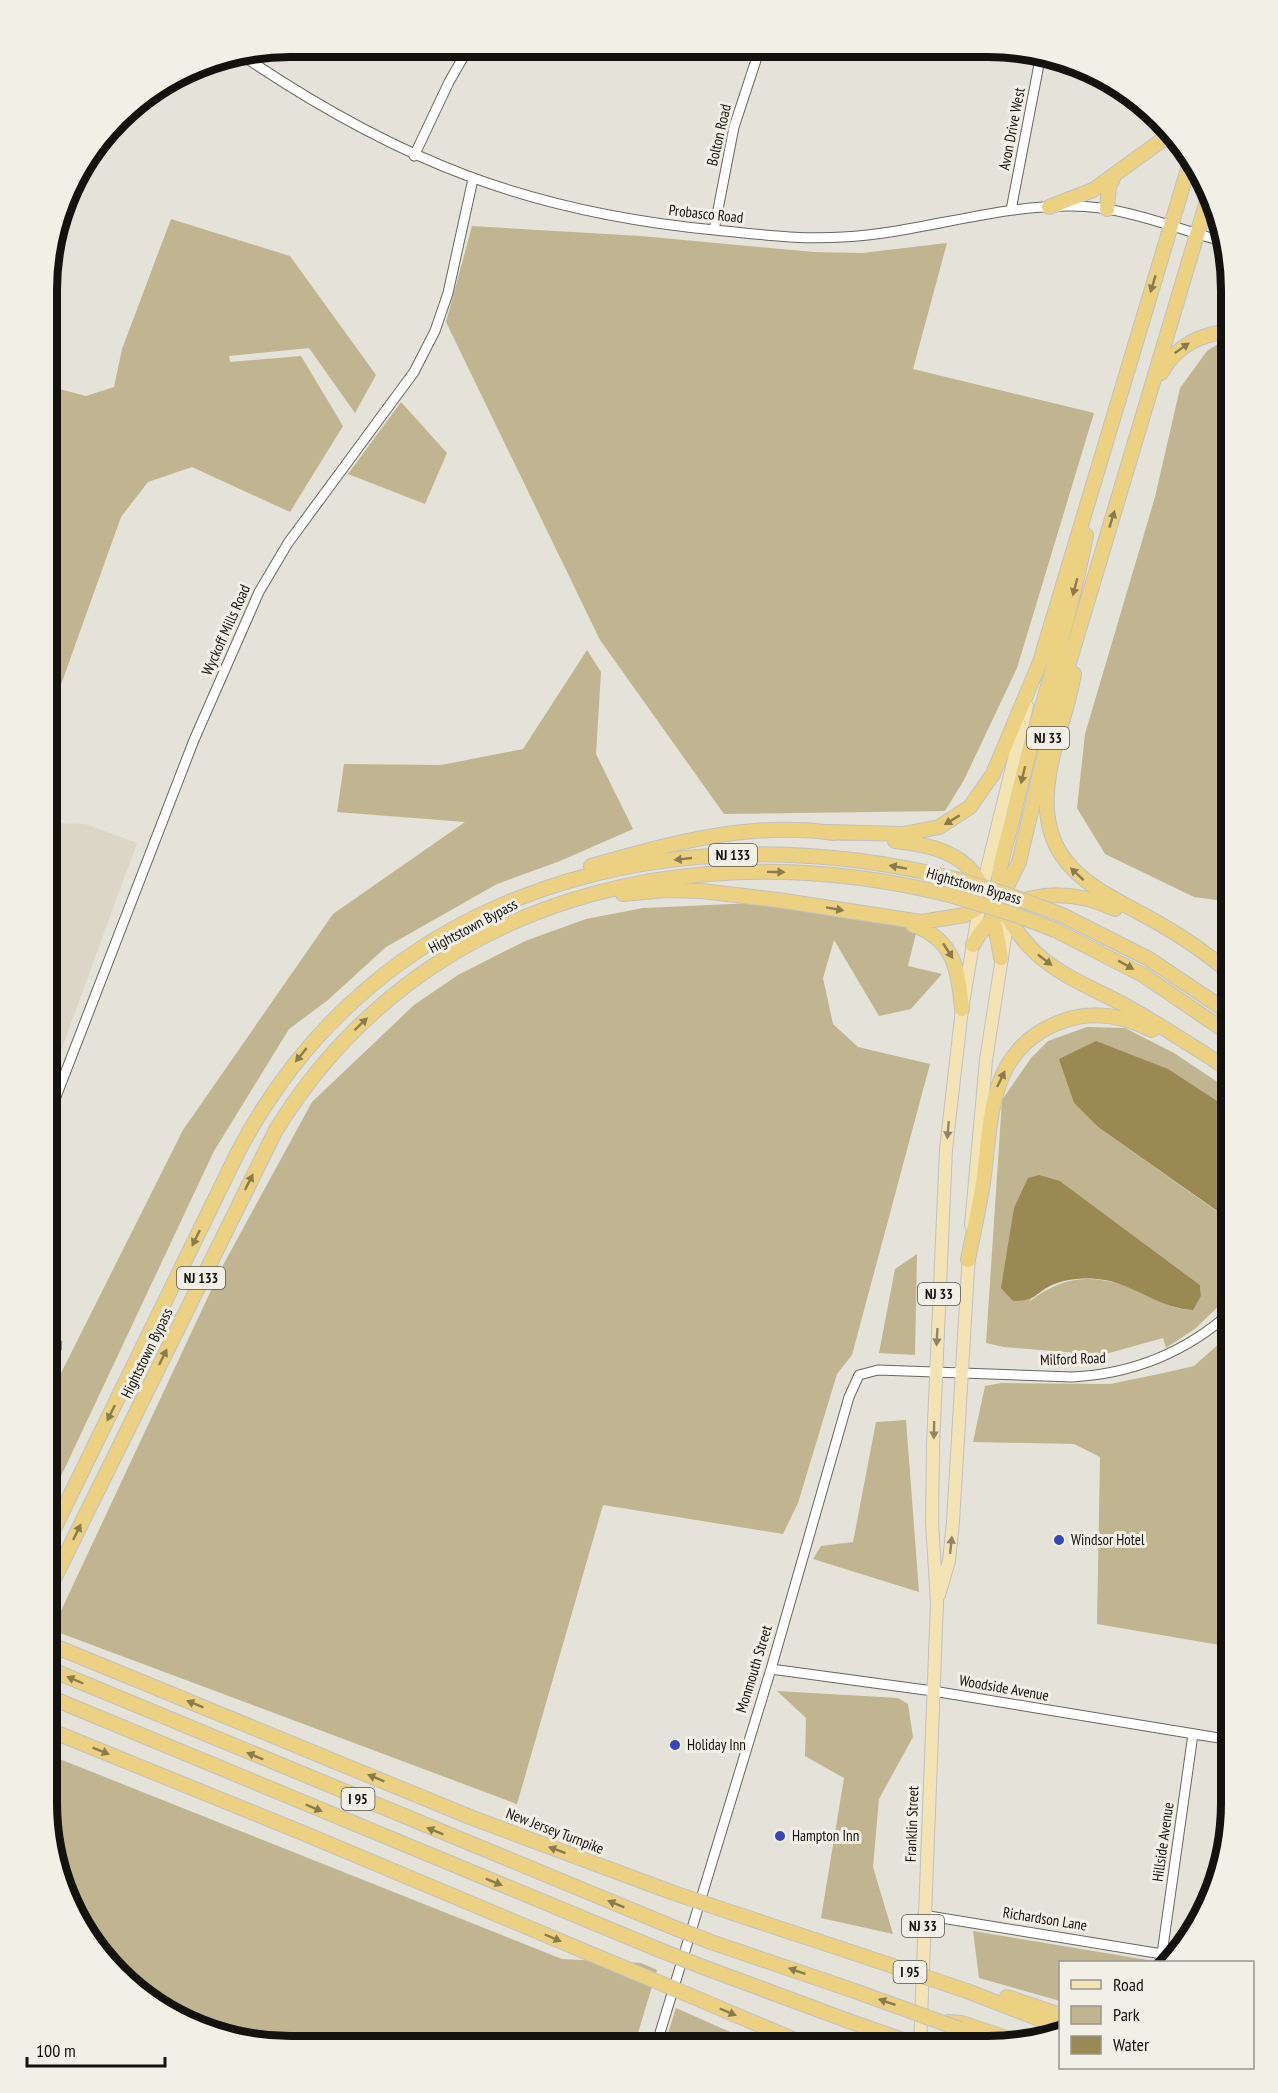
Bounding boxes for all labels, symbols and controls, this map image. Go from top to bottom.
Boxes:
street label: Avon Drive West [994,86,1029,172]
street label: Bolton Road [702,102,735,168]
street label: Probasco Road [668,200,744,227]
one-way arrow [1148,275,1157,293]
one-way arrow [1174,342,1190,354]
one-way arrow [1108,510,1117,528]
one-way arrow [1070,578,1080,596]
street label: Wyckoff Mills Road [197,581,254,678]
road number: NJ 33 [1027,727,1069,749]
one-way arrow [1017,766,1027,784]
one-way arrow [944,814,960,825]
road number: NJ 133 [709,844,757,866]
one-way arrow [673,854,692,864]
one-way arrow [888,862,907,871]
street label: Hightstown Bypass [924,863,1024,908]
one-way arrow [766,867,785,877]
one-way arrow [1070,868,1085,881]
street label: Hightstown Bypass [425,894,520,957]
one-way arrow [826,905,845,914]
one-way arrow [942,943,953,959]
one-way arrow [1038,954,1053,966]
one-way arrow [1118,960,1135,970]
one-way arrow [353,1017,368,1031]
one-way arrow [295,1048,308,1063]
one-way arrow [996,1070,1005,1087]
one-way arrow [943,1121,953,1140]
one-way arrow [244,1174,253,1191]
one-way arrow [192,1229,201,1246]
road number: NJ 133 [177,1267,225,1289]
road number: NJ 33 [918,1283,960,1305]
street label: Hightstown Bypass [117,1305,177,1401]
one-way arrow [932,1327,941,1346]
street label: Milford Road [1040,1348,1106,1369]
one-way arrow [158,1349,167,1366]
one-way arrow [106,1404,115,1421]
one-way arrow [929,1421,939,1440]
one-way arrow [72,1524,81,1541]
place label: Windsor Hotel [1071,1530,1145,1549]
marker: Windsor Hotel [1052,1533,1066,1547]
one-way arrow [946,1536,956,1555]
street label: Monmouth Street [731,1623,776,1715]
street label: Woodside Avenue [958,1670,1050,1705]
one-way arrow [66,1675,84,1685]
one-way arrow [186,1699,204,1709]
place label: Holiday Inn [687,1735,746,1754]
marker: Holiday Inn [668,1738,682,1752]
one-way arrow [92,1747,110,1756]
one-way arrow [246,1751,264,1761]
one-way arrow [366,1773,384,1783]
street label: Franklin Street [901,1786,922,1862]
road number: I 95 [342,1788,374,1810]
street label: Hillside Avenue [1148,1801,1177,1883]
one-way arrow [305,1803,323,1813]
street label: New Jersey Turnpike [504,1803,607,1858]
one-way arrow [426,1826,444,1835]
place label: Hampton Inn [792,1826,859,1845]
marker: Hampton Inn [773,1829,787,1843]
one-way arrow [548,1844,566,1854]
one-way arrow [485,1878,503,1887]
one-way arrow [607,1899,625,1908]
street label: Richardson Lane [1002,1902,1089,1935]
road number: NJ 33 [902,1915,944,1937]
one-way arrow [544,1933,562,1943]
road number: I 95 [894,1961,926,1983]
legend [1059,1961,1254,2069]
one-way arrow [788,1966,806,1976]
text: Road [1113,1973,1144,1996]
one-way arrow [878,1997,896,2006]
text: Park [1113,2003,1140,2026]
one-way arrow [720,2007,737,2016]
scale bar [27,2030,165,2068]
text: Water [1113,2033,1149,2056]
text: 100 m [36,2039,76,2062]

